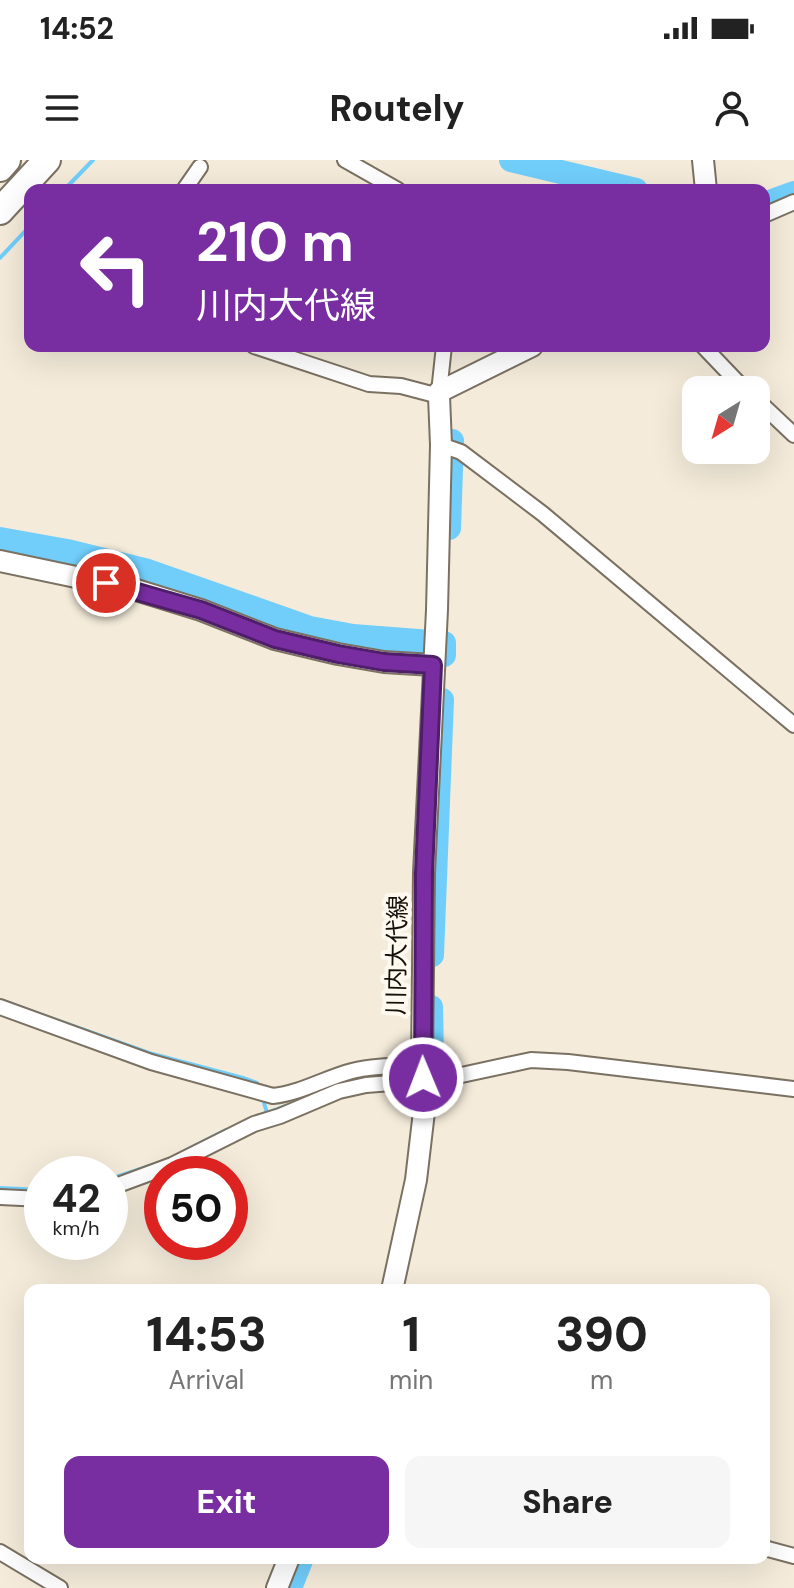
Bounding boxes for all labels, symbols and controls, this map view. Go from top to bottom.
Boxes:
text: 14:52 [40,9,114,48]
text: Routely [330,85,464,132]
icon: menu [40,86,84,130]
icon: person [710,86,754,130]
text: 210 m [196,205,354,278]
icon: left [64,216,168,320]
text: 川内大代線 [196,282,376,329]
north arrow [682,376,770,464]
map controls [682,376,770,464]
pin [72,549,140,617]
icon: arrive [84,561,128,605]
street label: 川内大代線 [380,895,413,1015]
position arrow [381,1036,465,1120]
speed limit sign: 50 [144,1156,248,1260]
text: 42 [51,1172,101,1224]
text: km/h [52,1215,100,1241]
text: 14:53 [146,1303,267,1366]
text: 1 [402,1303,420,1366]
text: 390 [556,1303,648,1366]
text: Arrival [169,1363,244,1397]
text: min [389,1363,433,1397]
text: m [590,1363,613,1397]
button: Exit [64,1456,389,1548]
button: Share [405,1456,730,1548]

